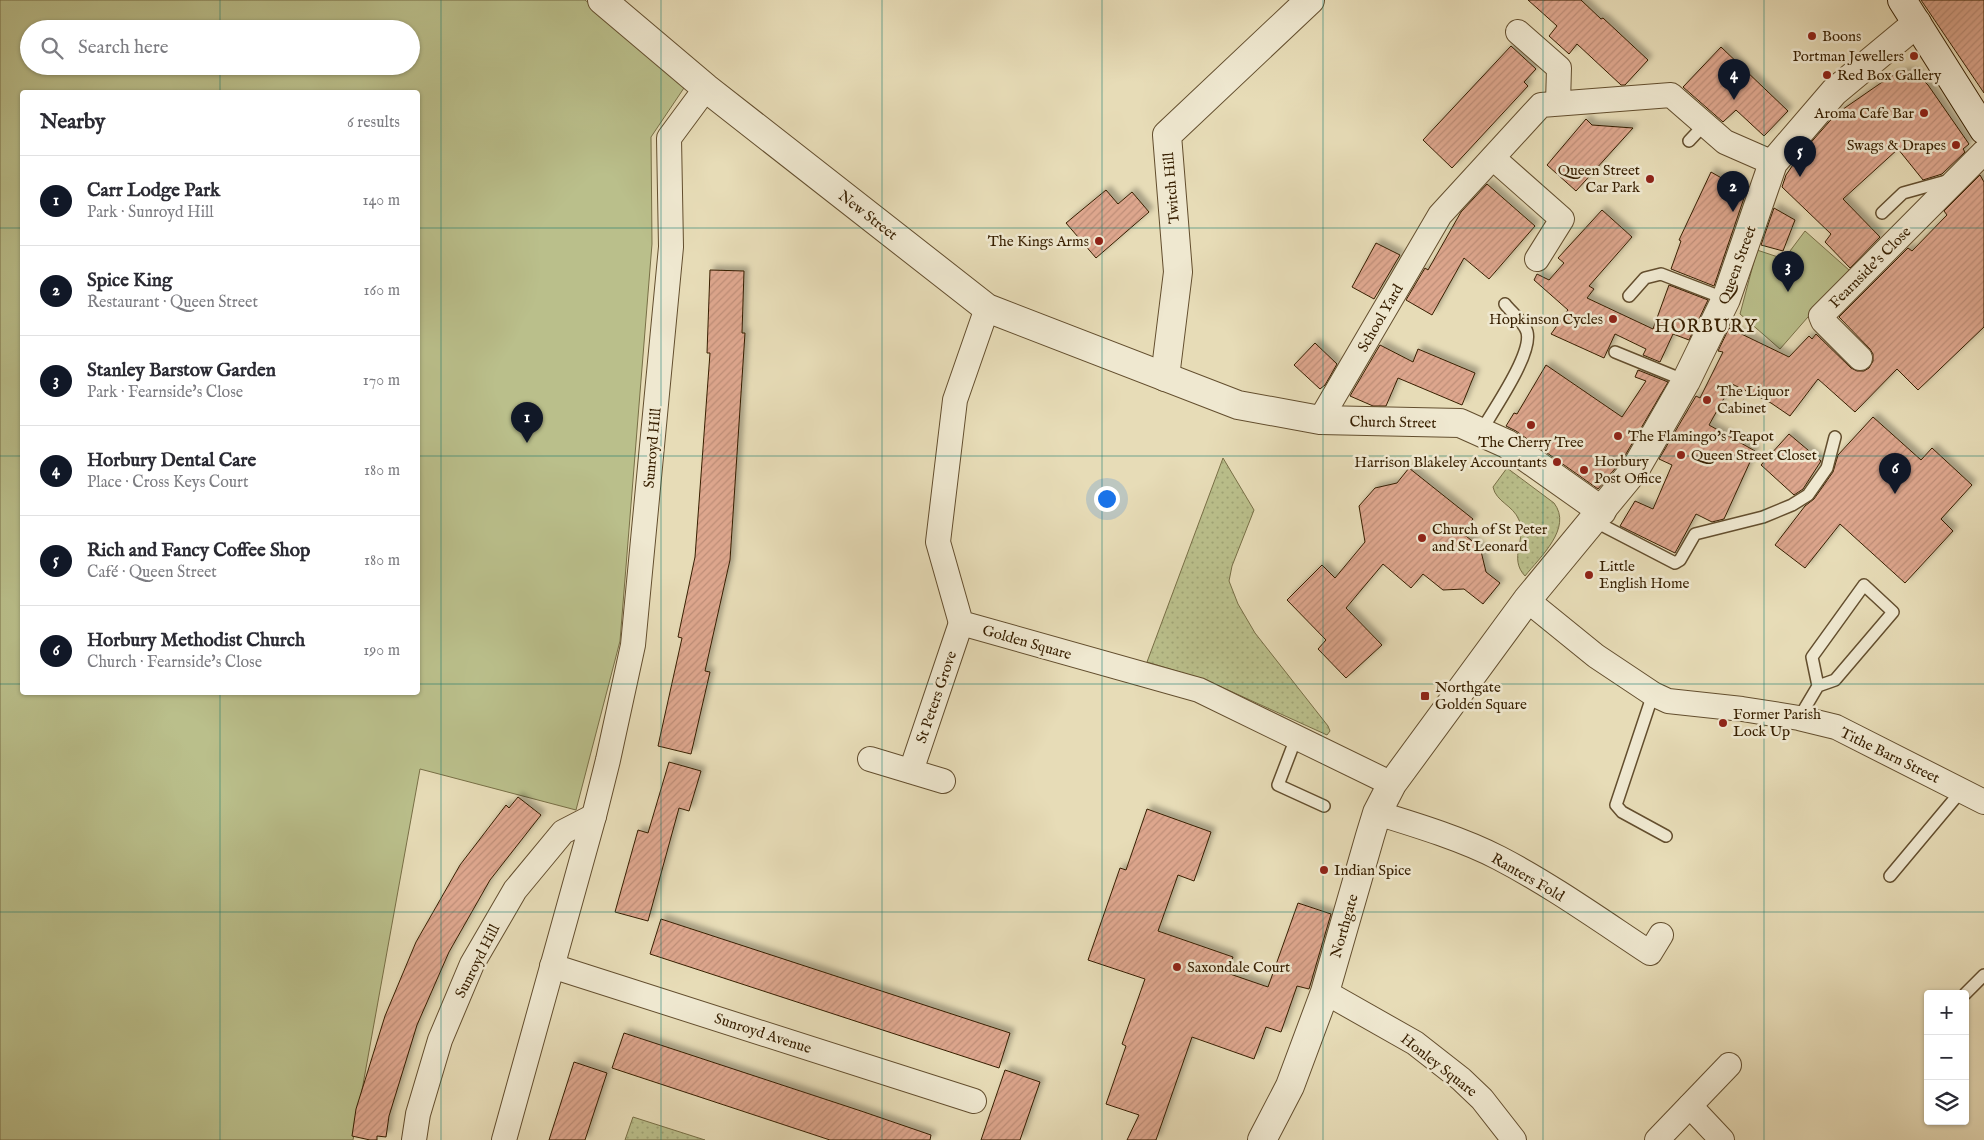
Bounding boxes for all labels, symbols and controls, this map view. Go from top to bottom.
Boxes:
search box [20,20,420,75]
place label: Boons [1822,27,1861,46]
marker: Boons [1806,30,1818,42]
icon: search [38,34,66,62]
text: Search here [78,36,169,60]
place label: Portman Jewellers [1792,47,1904,66]
marker: Portman Jewellers [1908,50,1920,62]
pin: 4 [1718,59,1750,100]
place label: Red Box Gallery [1837,66,1942,85]
marker: Red Box Gallery [1821,69,1833,81]
place label: Aroma Cafe Bar [1813,104,1914,123]
marker: Aroma Cafe Bar [1918,107,1930,119]
text: Nearby [40,109,105,136]
text: 6 results [347,113,400,133]
pin: 5 [1784,136,1816,177]
place label: Swags & Drapes [1847,136,1946,155]
marker: Swags & Drapes [1950,139,1962,151]
street label: Twitch Hill [1159,151,1184,224]
place label: Queen Street Car Park [1558,161,1641,197]
pin: 2 [1717,171,1749,212]
marker: Queen Street Car Park [1644,173,1656,185]
text: Carr Lodge Park [87,179,220,203]
street label: New Street [834,186,901,244]
text: 1 [53,191,59,211]
text: 140 m [362,191,400,211]
text: Park · Sunroyd Hill [87,203,214,223]
street label: Fearnside's Close [1825,222,1915,312]
street label: Queen Street [1714,223,1760,307]
place label: The Kings Arms [988,232,1089,251]
marker: The Kings Arms [1093,235,1105,247]
pin: 3 [1772,251,1804,292]
text: Spice King [87,269,172,293]
street label: School Yard [1353,280,1408,356]
text: 2 [52,281,60,301]
text: 160 m [364,281,400,301]
text: Restaurant · Queen Street [87,293,258,313]
place label: Hopkinson Cycles [1489,310,1603,329]
marker: Hopkinson Cycles [1607,313,1619,325]
district label: HORBURY [1654,316,1758,339]
text: Stanley Barstow Garden [87,359,276,383]
text: 3 [53,371,59,391]
text: 170 m [363,371,400,391]
place label: The Liquor Cabinet [1717,382,1790,418]
text: Park · Fearnside's Close [87,383,243,403]
marker: The Liquor Cabinet [1701,394,1713,406]
pin: 1 [511,402,543,443]
street label: Sunroyd Hill [640,406,666,489]
street label: Church Street [1349,412,1437,433]
marker: The Cherry Tree [1525,419,1537,431]
place label: The Flamingo's Teapot [1628,427,1774,446]
marker: The Flamingo's Teapot [1612,430,1624,442]
place label: The Cherry Tree [1478,433,1584,452]
place label: Queen Street Closet [1691,446,1817,465]
text: Horbury Dental Care [87,449,256,473]
marker: Queen Street Closet [1675,449,1687,461]
place label: Horbury Post Office [1594,452,1662,488]
place label: Harrison Blakeley Accountants [1354,453,1547,472]
pin: 6 [1879,453,1911,494]
marker: Harrison Blakeley Accountants [1551,456,1563,468]
text: 4 [52,461,60,481]
text: 180 m [364,461,400,481]
marker: Horbury Post Office [1578,464,1590,476]
text: Place · Cross Keys Court [87,473,248,493]
your location [1094,486,1120,512]
place label: Church of St Peter and St Leonard [1432,520,1548,556]
marker: Church of St Peter and St Leonard [1416,532,1428,544]
text: Rich and Fancy Coffee Shop [87,539,310,563]
text: 5 [53,551,59,571]
text: 180 m [364,551,400,571]
place label: Little English Home [1599,557,1689,593]
text: Café · Queen Street [87,563,217,583]
marker: Little English Home [1583,569,1595,581]
street label: Golden Square [980,621,1074,664]
text: Horbury Methodist Church [87,629,305,653]
text: 6 [53,641,59,661]
text: 190 m [363,641,400,661]
street label: St Peters Grove [912,648,961,746]
text: Church · Fearnside's Close [87,653,262,673]
place label: Northgate Golden Square [1435,678,1527,714]
marker: Northgate Golden Square [1419,690,1431,702]
place label: Former Parish Lock Up [1733,705,1821,741]
marker: Former Parish Lock Up [1717,717,1729,729]
street label: Tithe Barn Street [1837,723,1943,788]
street label: Ranters Fold [1488,849,1569,906]
place label: Indian Spice [1334,861,1411,880]
marker: Indian Spice [1318,864,1330,876]
street label: Northgate [1326,892,1363,960]
street label: Sunroyd Hill [451,920,505,1001]
place label: Saxondale Court [1187,958,1290,977]
marker: Saxondale Court [1171,961,1183,973]
map controls [1924,990,1969,1125]
button: + [1924,990,1969,1035]
street label: Sunroyd Avenue [712,1009,814,1058]
street label: Honley Square [1397,1030,1481,1101]
button: − [1924,1035,1969,1080]
button: layers [1924,1080,1969,1125]

